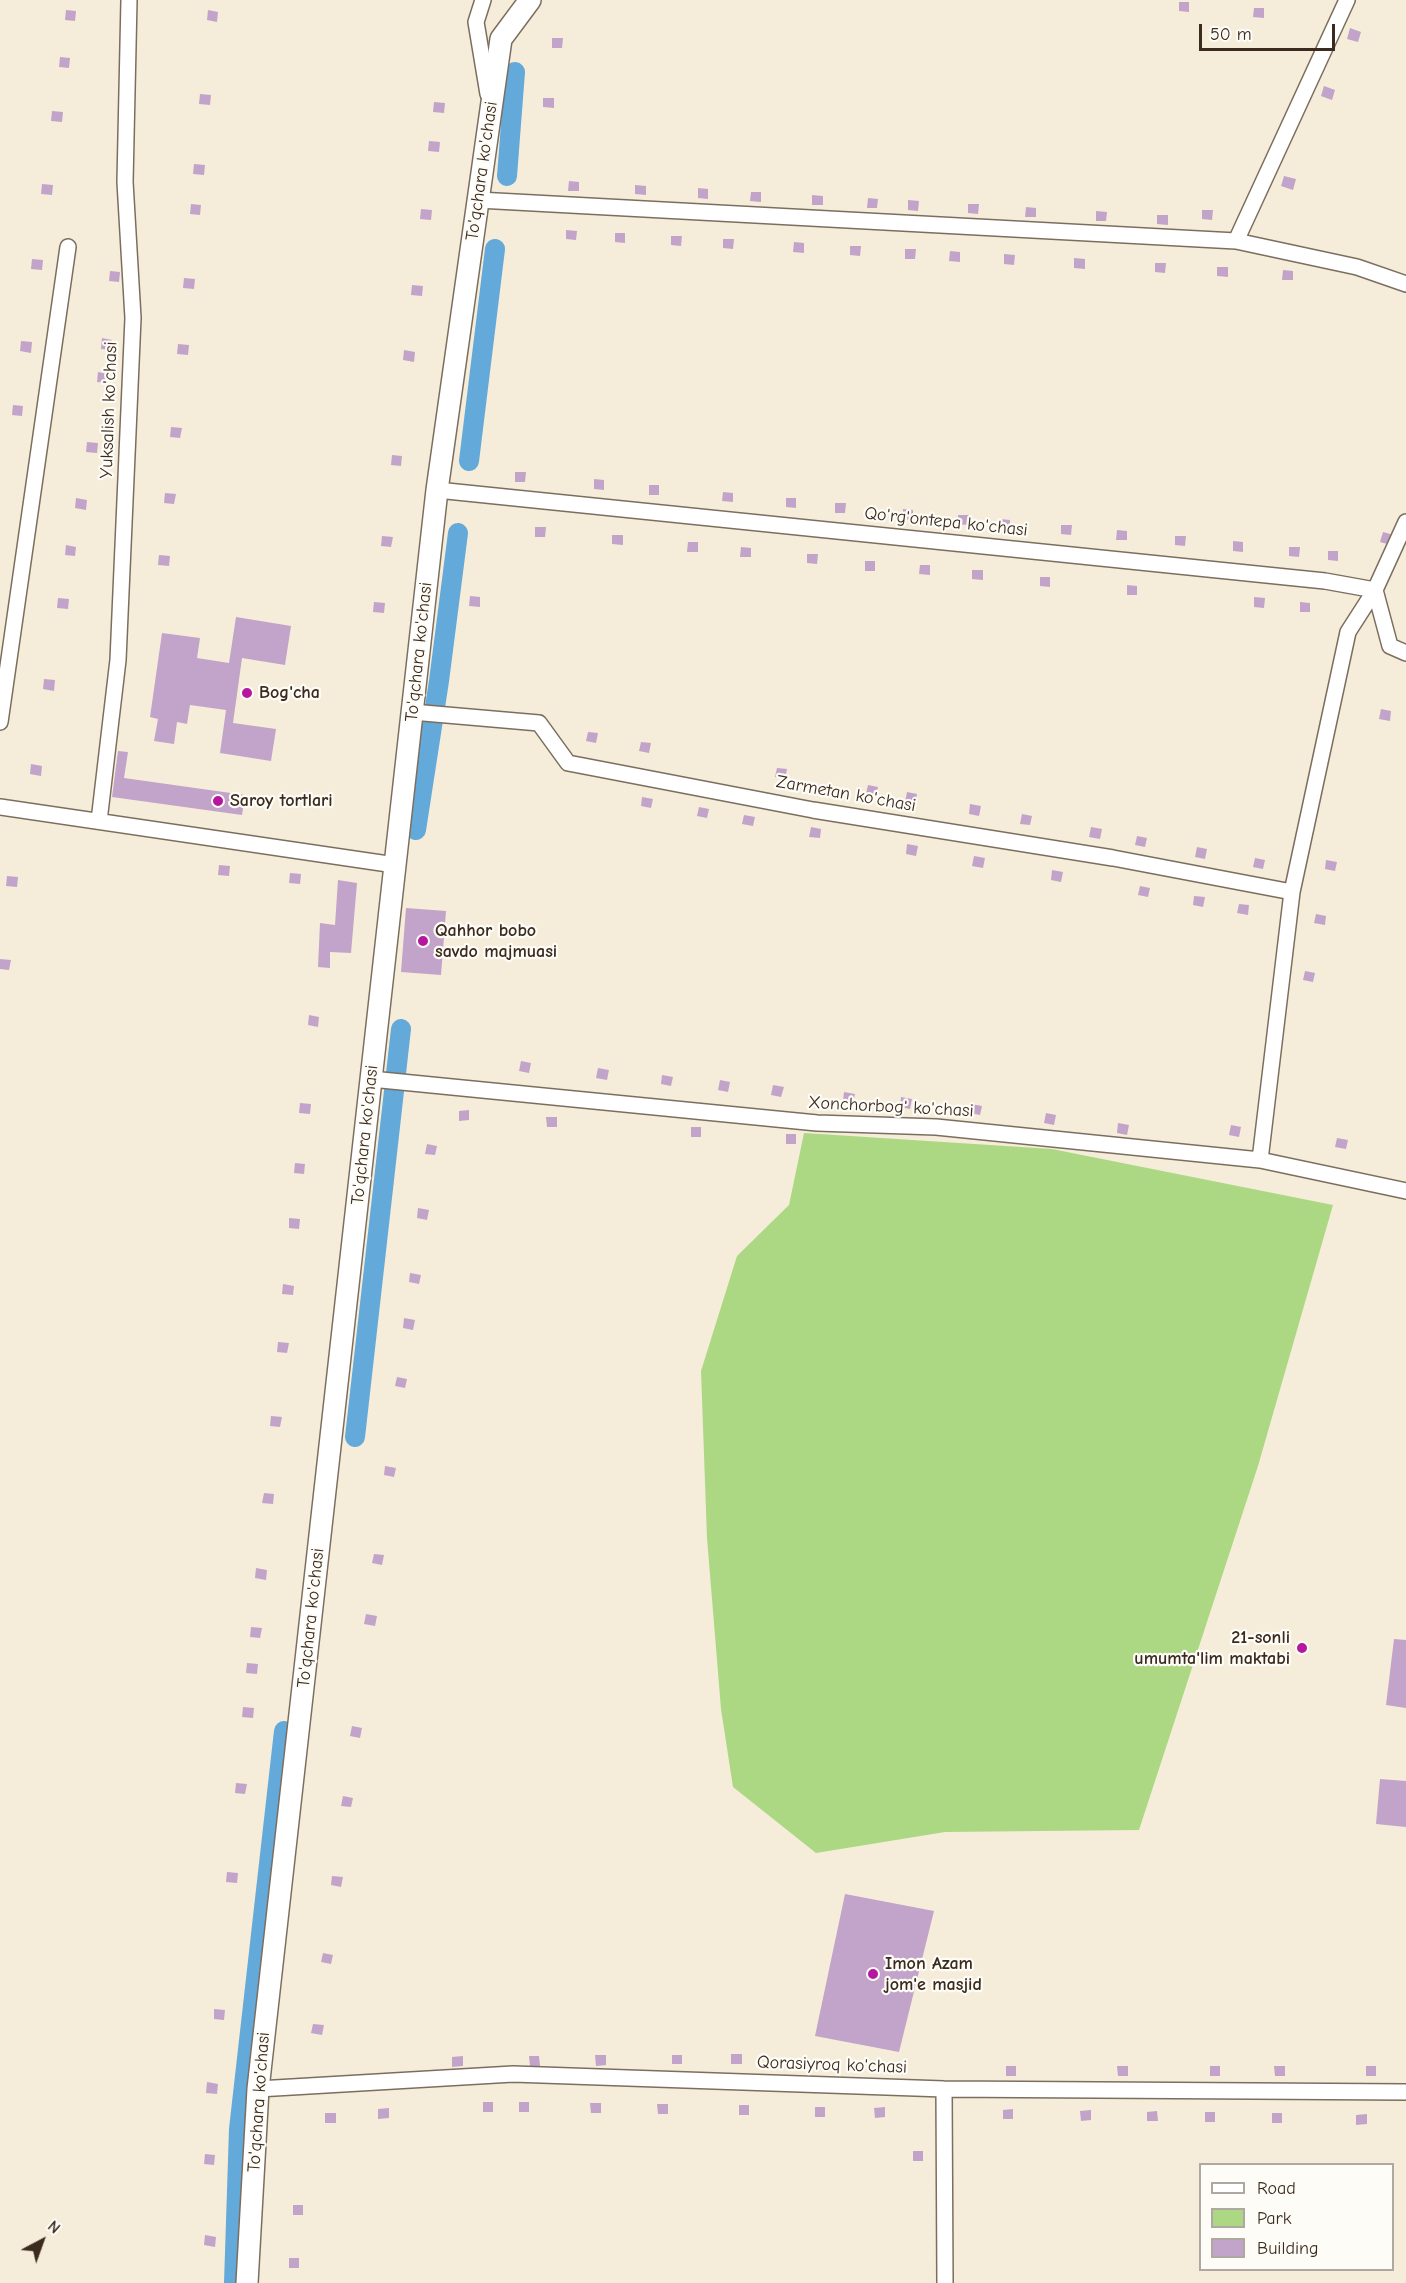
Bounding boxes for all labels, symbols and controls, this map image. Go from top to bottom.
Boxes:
scale bar [1202,12,1338,50]
text: 50 m [1210,24,1252,45]
street label: To'qchara ko'chasi [462,100,502,242]
street label: Yuksalish ko'chasi [96,341,122,479]
street label: Qo'rg'ontepa ko'chasi [863,503,1029,541]
street label: To'qchara ko'chasi [401,581,437,723]
place label: Bog'cha [259,682,320,704]
marker: Bog'cha [240,686,254,700]
street label: Zarmetan ko'chasi [775,771,917,817]
place label: Saroy tortlari [230,790,333,812]
marker: Saroy tortlari [211,794,225,808]
place label: Qahhor bobo savdo majmuasi [435,920,557,962]
marker: Qahhor bobo savdo majmuasi [416,934,430,948]
street label: To'qchara ko'chasi [347,1064,383,1206]
street label: Xonchorbog' ko'chasi [808,1092,974,1122]
street label: To'qchara ko'chasi [293,1547,329,1689]
place label: 21-sonli umumta'lim maktabi [1134,1627,1290,1670]
marker: 21-sonli umumta'lim maktabi [1295,1641,1309,1655]
place label: Imon Azam jom'e masjid [885,1953,982,1996]
marker: Imon Azam jom'e masjid [866,1967,880,1981]
street label: To'qchara ko'chasi [243,2031,275,2173]
street label: Qorasiyroq ko'chasi [757,2052,907,2078]
legend [1199,2163,1394,2271]
text: Road [1257,2178,1296,2199]
text: Park [1257,2208,1291,2229]
north arrow [12,2211,72,2271]
text: N [44,2217,64,2238]
text: Building [1257,2238,1319,2259]

